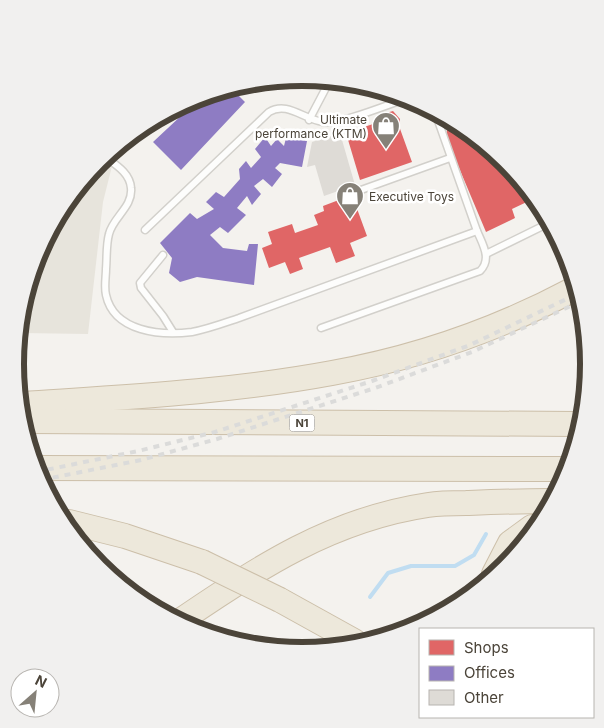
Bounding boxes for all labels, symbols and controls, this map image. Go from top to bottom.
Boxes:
shop icon: Ultimate performance (KTM) [371,111,401,150]
place label: Ultimate performance (KTM) [255,112,367,141]
shop icon: Executive Toys [335,181,365,220]
place label: Executive Toys [369,189,454,204]
road number: N1 [290,414,314,432]
legend [419,628,594,718]
text: Shops [464,638,509,657]
text: Offices [464,663,515,682]
north arrow [10,668,60,718]
text: N [33,671,50,691]
text: Other [464,688,504,707]

